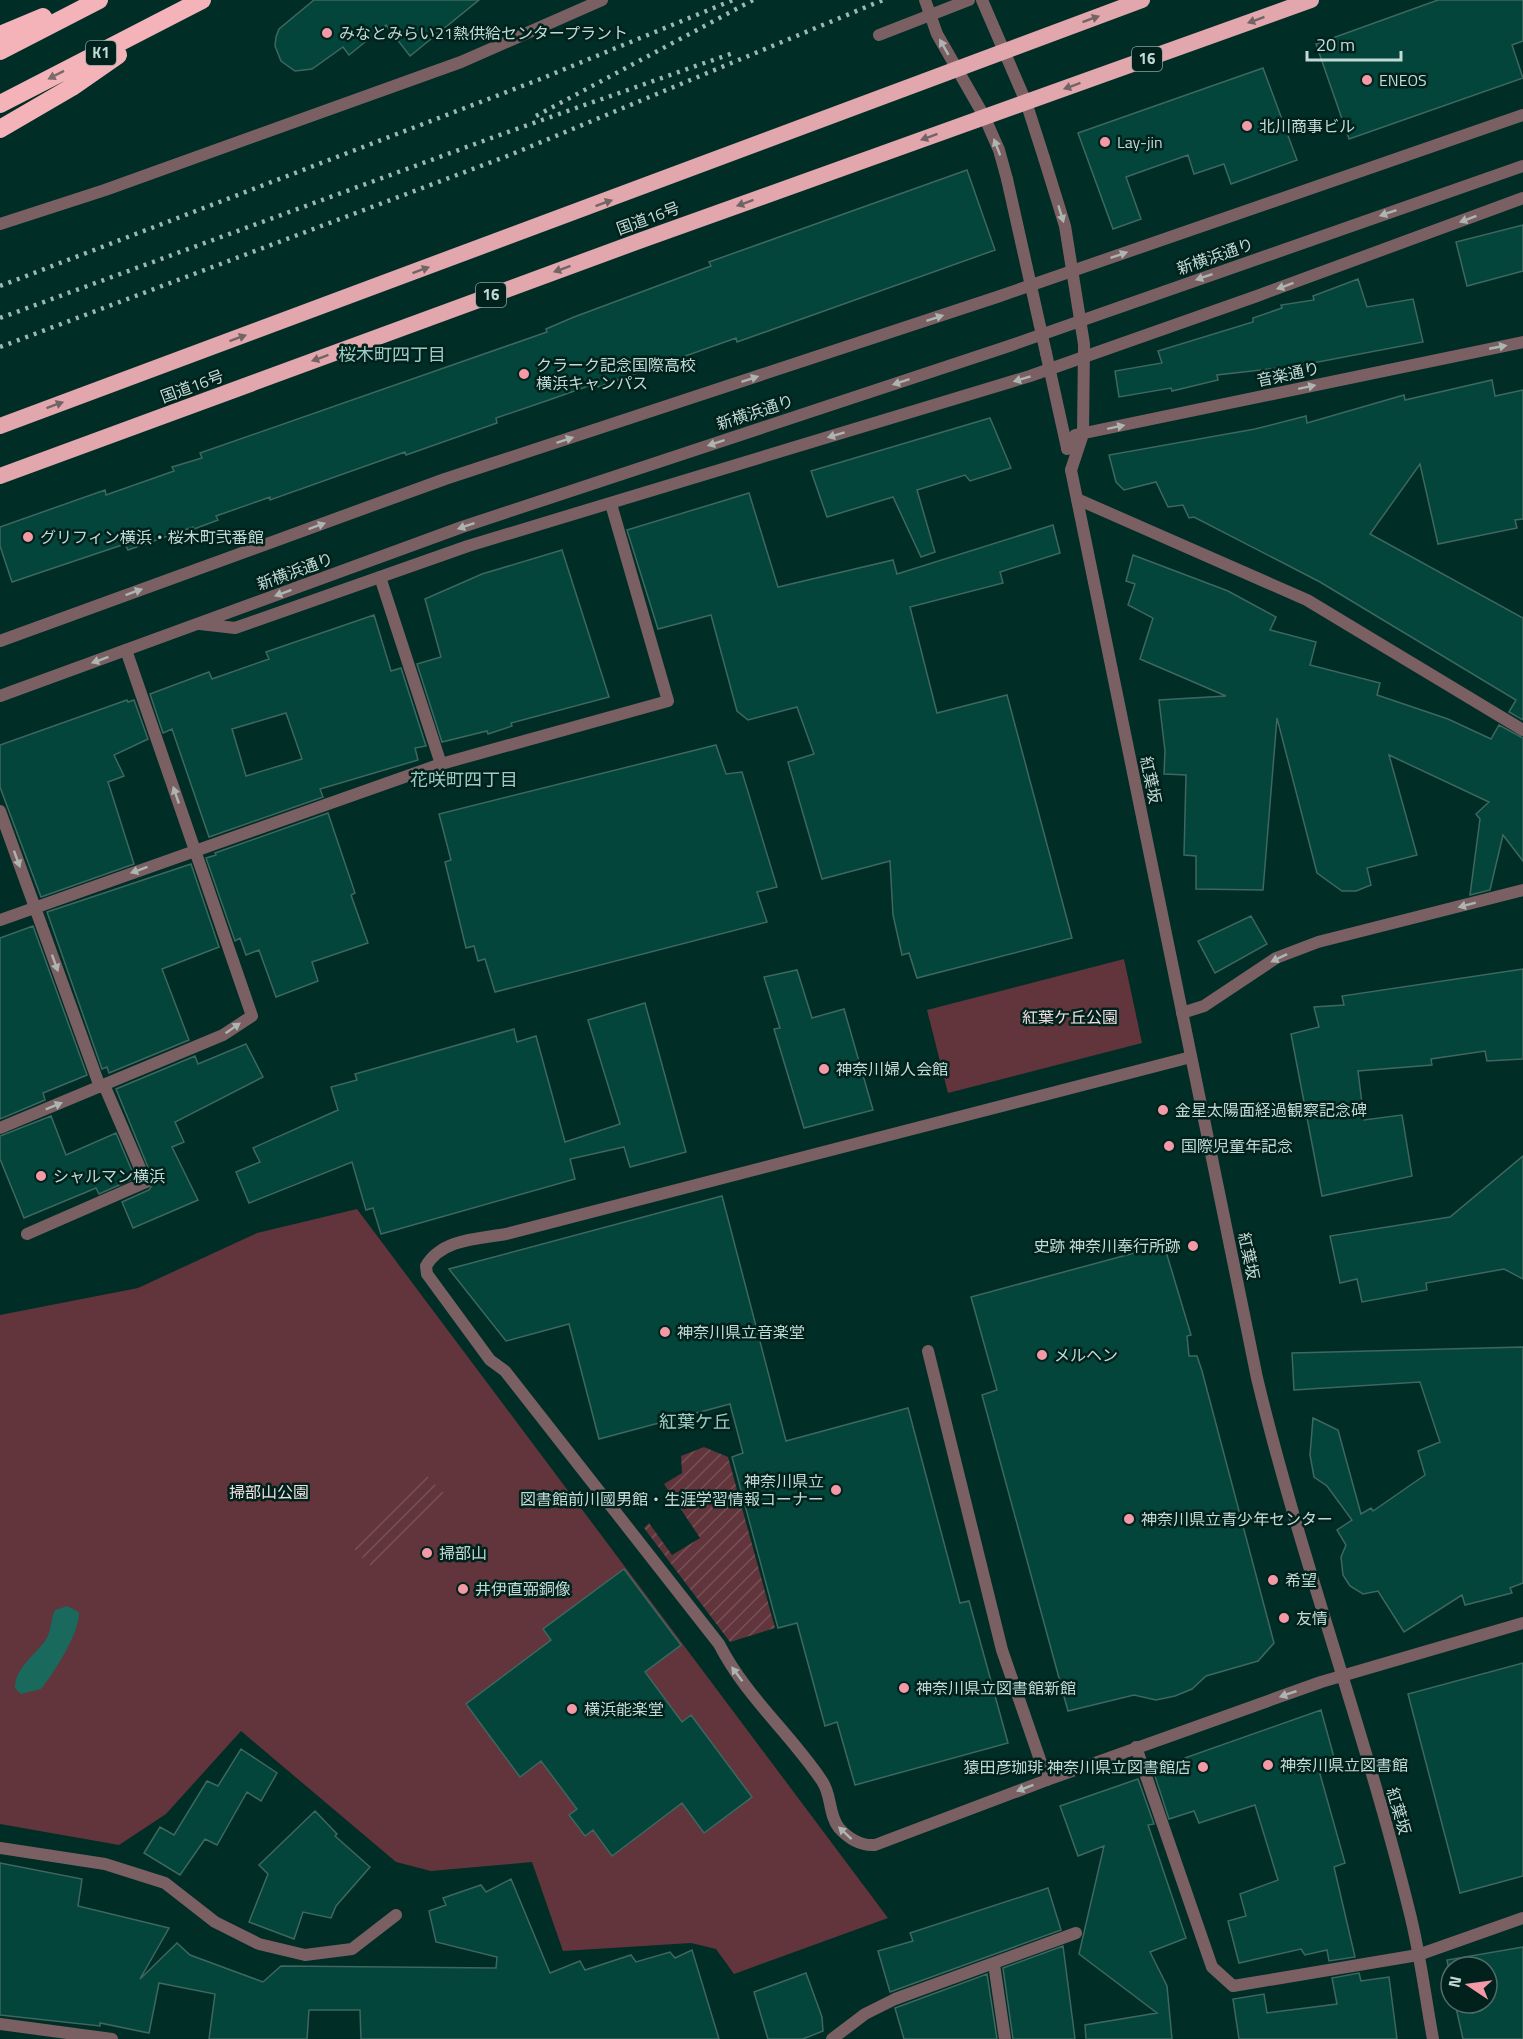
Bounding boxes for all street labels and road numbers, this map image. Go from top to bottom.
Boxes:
road number: K1 [86,41,116,65]
road number: 16 [1132,47,1162,71]
street label: 国道16号 [613,195,683,241]
street label: 新横浜通り [1173,232,1257,280]
road number: 16 [476,283,506,307]
street label: 音楽通り [1254,356,1322,392]
street label: 国道16号 [157,363,227,409]
street label: 新横浜通り [713,388,797,436]
street label: 新横浜通り [253,546,337,596]
street label: 紅葉坂 [1134,754,1168,806]
street label: 紅葉坂 [1232,1230,1266,1282]
street label: 紅葉坂 [1381,1785,1417,1837]

